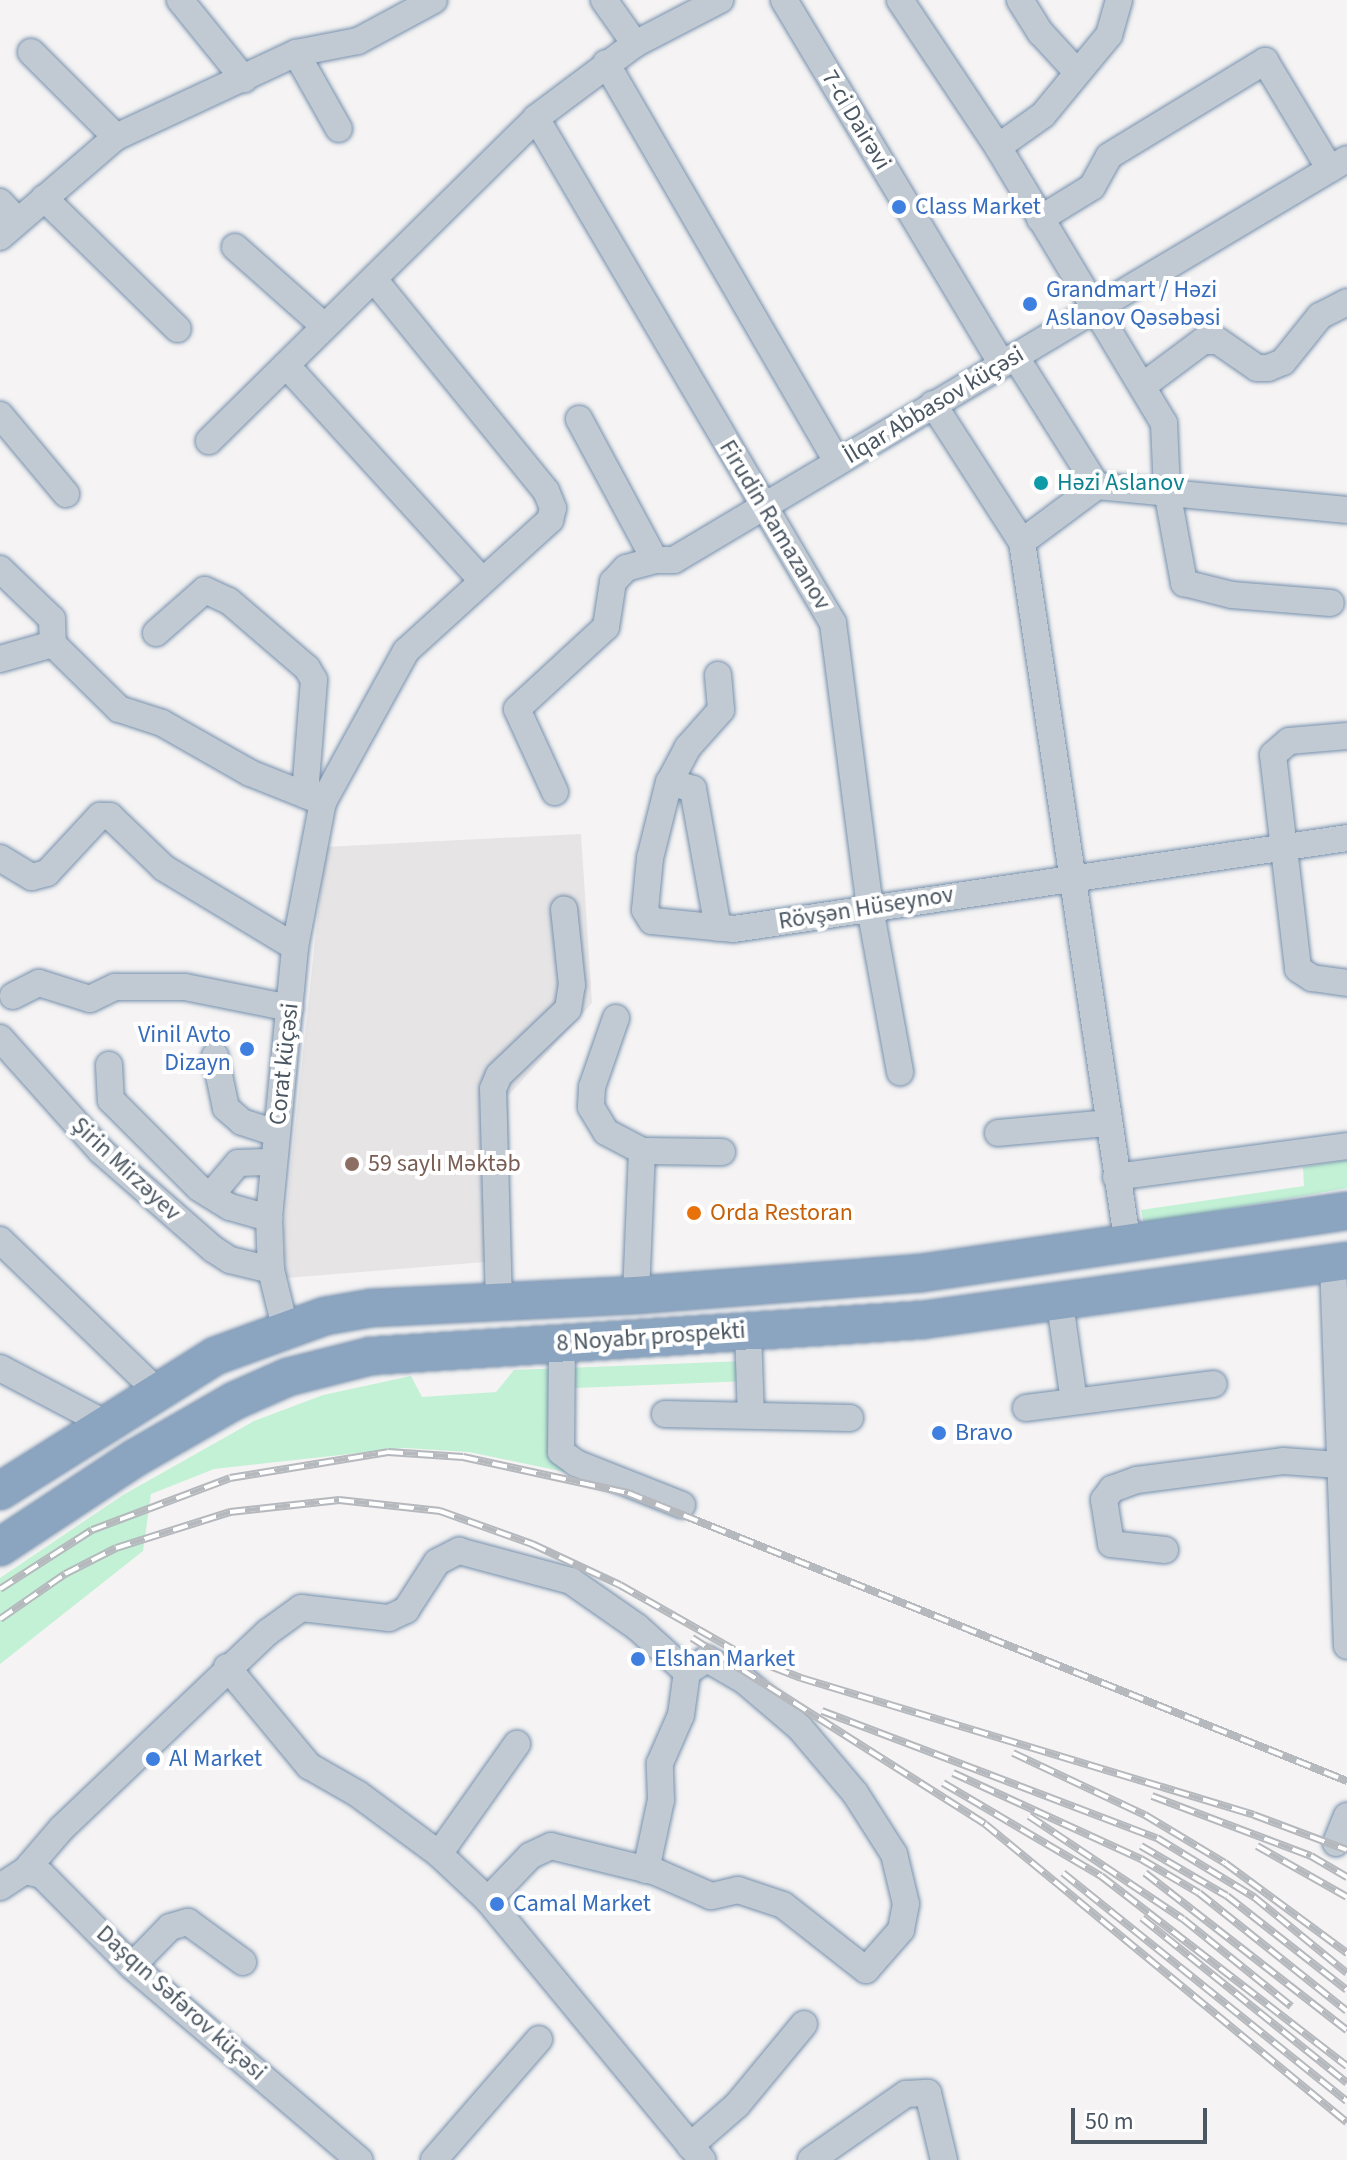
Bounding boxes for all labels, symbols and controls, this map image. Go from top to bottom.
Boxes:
street label: 7-ci Dairəvi [815,65,897,175]
place label: Class Market [915,193,1041,221]
marker: Class Market [890,198,908,216]
place label: Grandmart / Həzi Aslanov Qəsəbəsi [1046,276,1221,332]
marker: Grandmart / Həzi Aslanov Qəsəbəsi [1021,295,1039,313]
street label: İlqar Abbasov küçəsi [839,340,1029,470]
street label: Firudin Ramazanov [713,435,837,615]
place label: Həzi Aslanov [1057,469,1184,497]
marker: Həzi Aslanov [1032,474,1050,492]
street label: Rövşən Hüseynov [776,880,956,936]
street label: Corat küçəsi [263,1002,305,1126]
place label: Vinil Avto Dizayn [138,1021,231,1077]
marker: Vinil Avto Dizayn [238,1040,256,1058]
street label: Şirin Mirzəyev [65,1111,187,1227]
place label: 59 saylı Məktəb [368,1150,521,1178]
marker: 59 saylı Məktəb [343,1155,361,1173]
place label: Orda Restoran [710,1199,853,1227]
marker: Orda Restoran [685,1204,703,1222]
street label: 8 Noyabr prospekti [556,1316,746,1358]
place label: Bravo [955,1419,1013,1447]
marker: Bravo [930,1424,948,1442]
place label: Elshan Market [654,1645,795,1673]
marker: Elshan Market [629,1650,647,1668]
place label: Al Market [169,1745,262,1773]
marker: Al Market [144,1750,162,1768]
place label: Camal Market [513,1890,651,1918]
marker: Camal Market [488,1895,506,1913]
street label: Daşqın Səfərov küçəsi [90,1919,272,2087]
scale bar [1075,2092,1211,2142]
text: 50 m [1085,2104,1134,2139]

